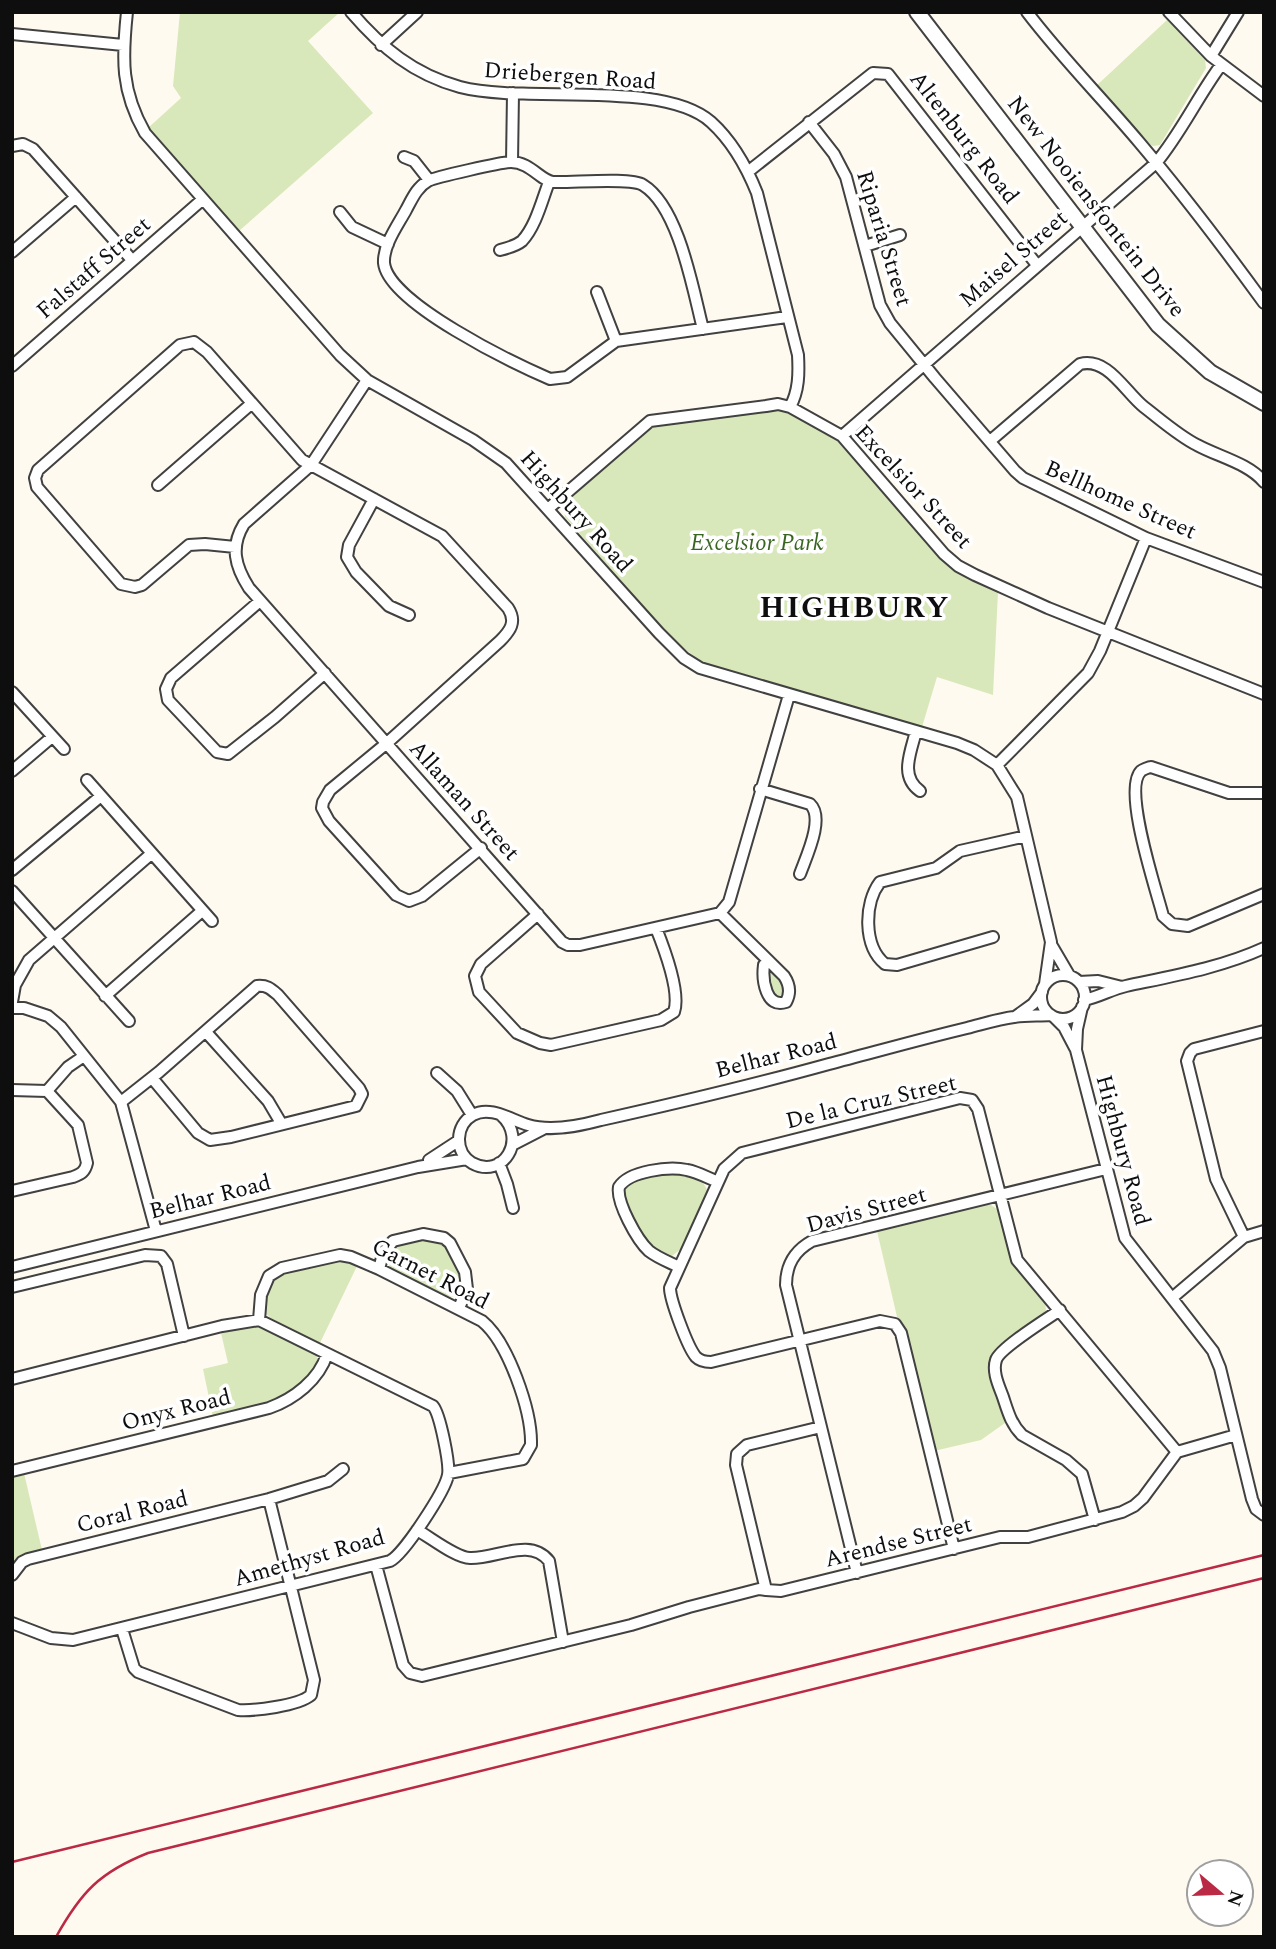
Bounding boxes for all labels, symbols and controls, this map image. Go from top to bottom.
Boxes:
street label: Driebergen Road [482,53,658,100]
street label: Altenburg Road [900,64,1027,212]
street label: New Nooiensfontein Drive [998,89,1194,325]
street label: Riparia Street [846,166,921,311]
street label: Maisel Street [952,202,1076,316]
street label: Falstaff Street [29,208,159,328]
street label: Excelsior Street [846,417,980,557]
street label: Highbury Road [511,443,641,581]
street label: Bellhome Street [1039,451,1202,549]
park label: Excelsior Park [690,526,824,561]
district label: HIGHBURY [760,585,950,631]
street label: Allaman Street [400,733,528,869]
street label: Belhar Road [712,1024,841,1088]
street label: De la Cruz Street [782,1066,960,1139]
street label: Highbury Road [1086,1071,1160,1230]
street label: Belhar Road [146,1165,275,1229]
street label: Davis Street [802,1178,930,1243]
street label: Garnet Road [365,1230,496,1319]
street label: Onyx Road [118,1380,235,1441]
street label: Coral Road [73,1482,192,1543]
street label: Arendse Street [821,1507,976,1578]
street label: Amethyst Road [230,1520,389,1597]
north arrow [1185,1858,1255,1928]
text: N [1218,1886,1251,1910]

